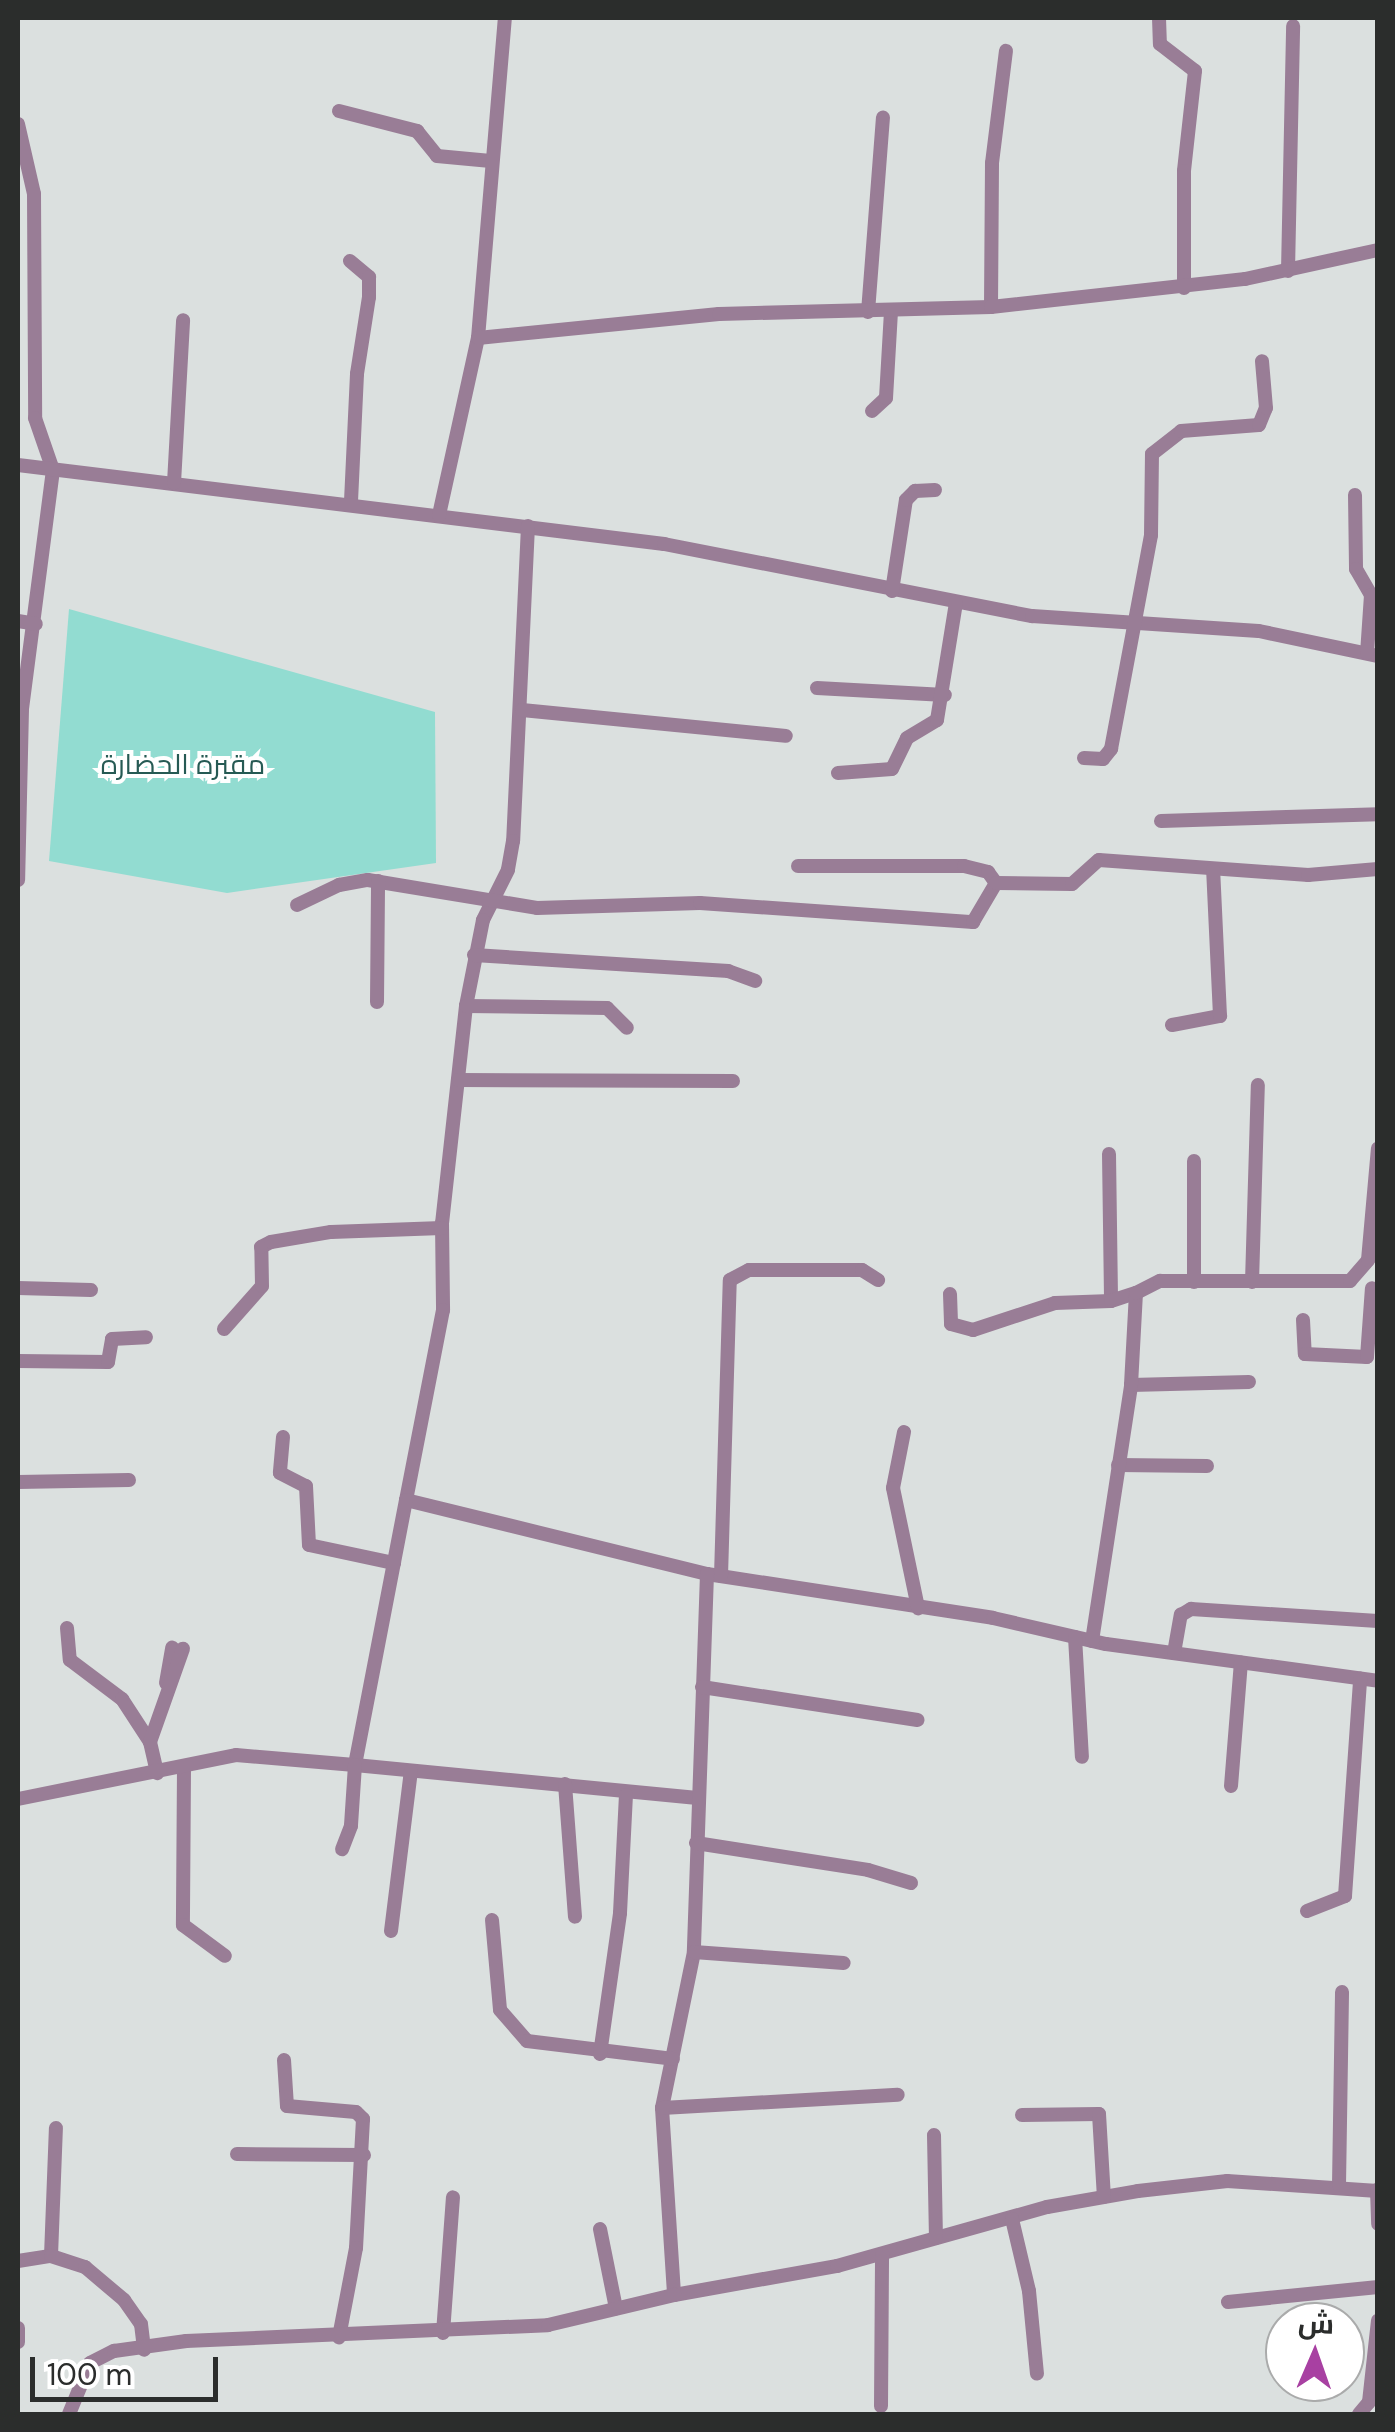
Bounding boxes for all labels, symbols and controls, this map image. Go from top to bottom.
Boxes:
park label: مقبرة الحضارة [101,748,265,782]
north arrow [1265,2302,1365,2402]
text: ش [1297,2304,1335,2343]
scale bar [35,2337,222,2399]
text: 100 m [47,2355,132,2394]

